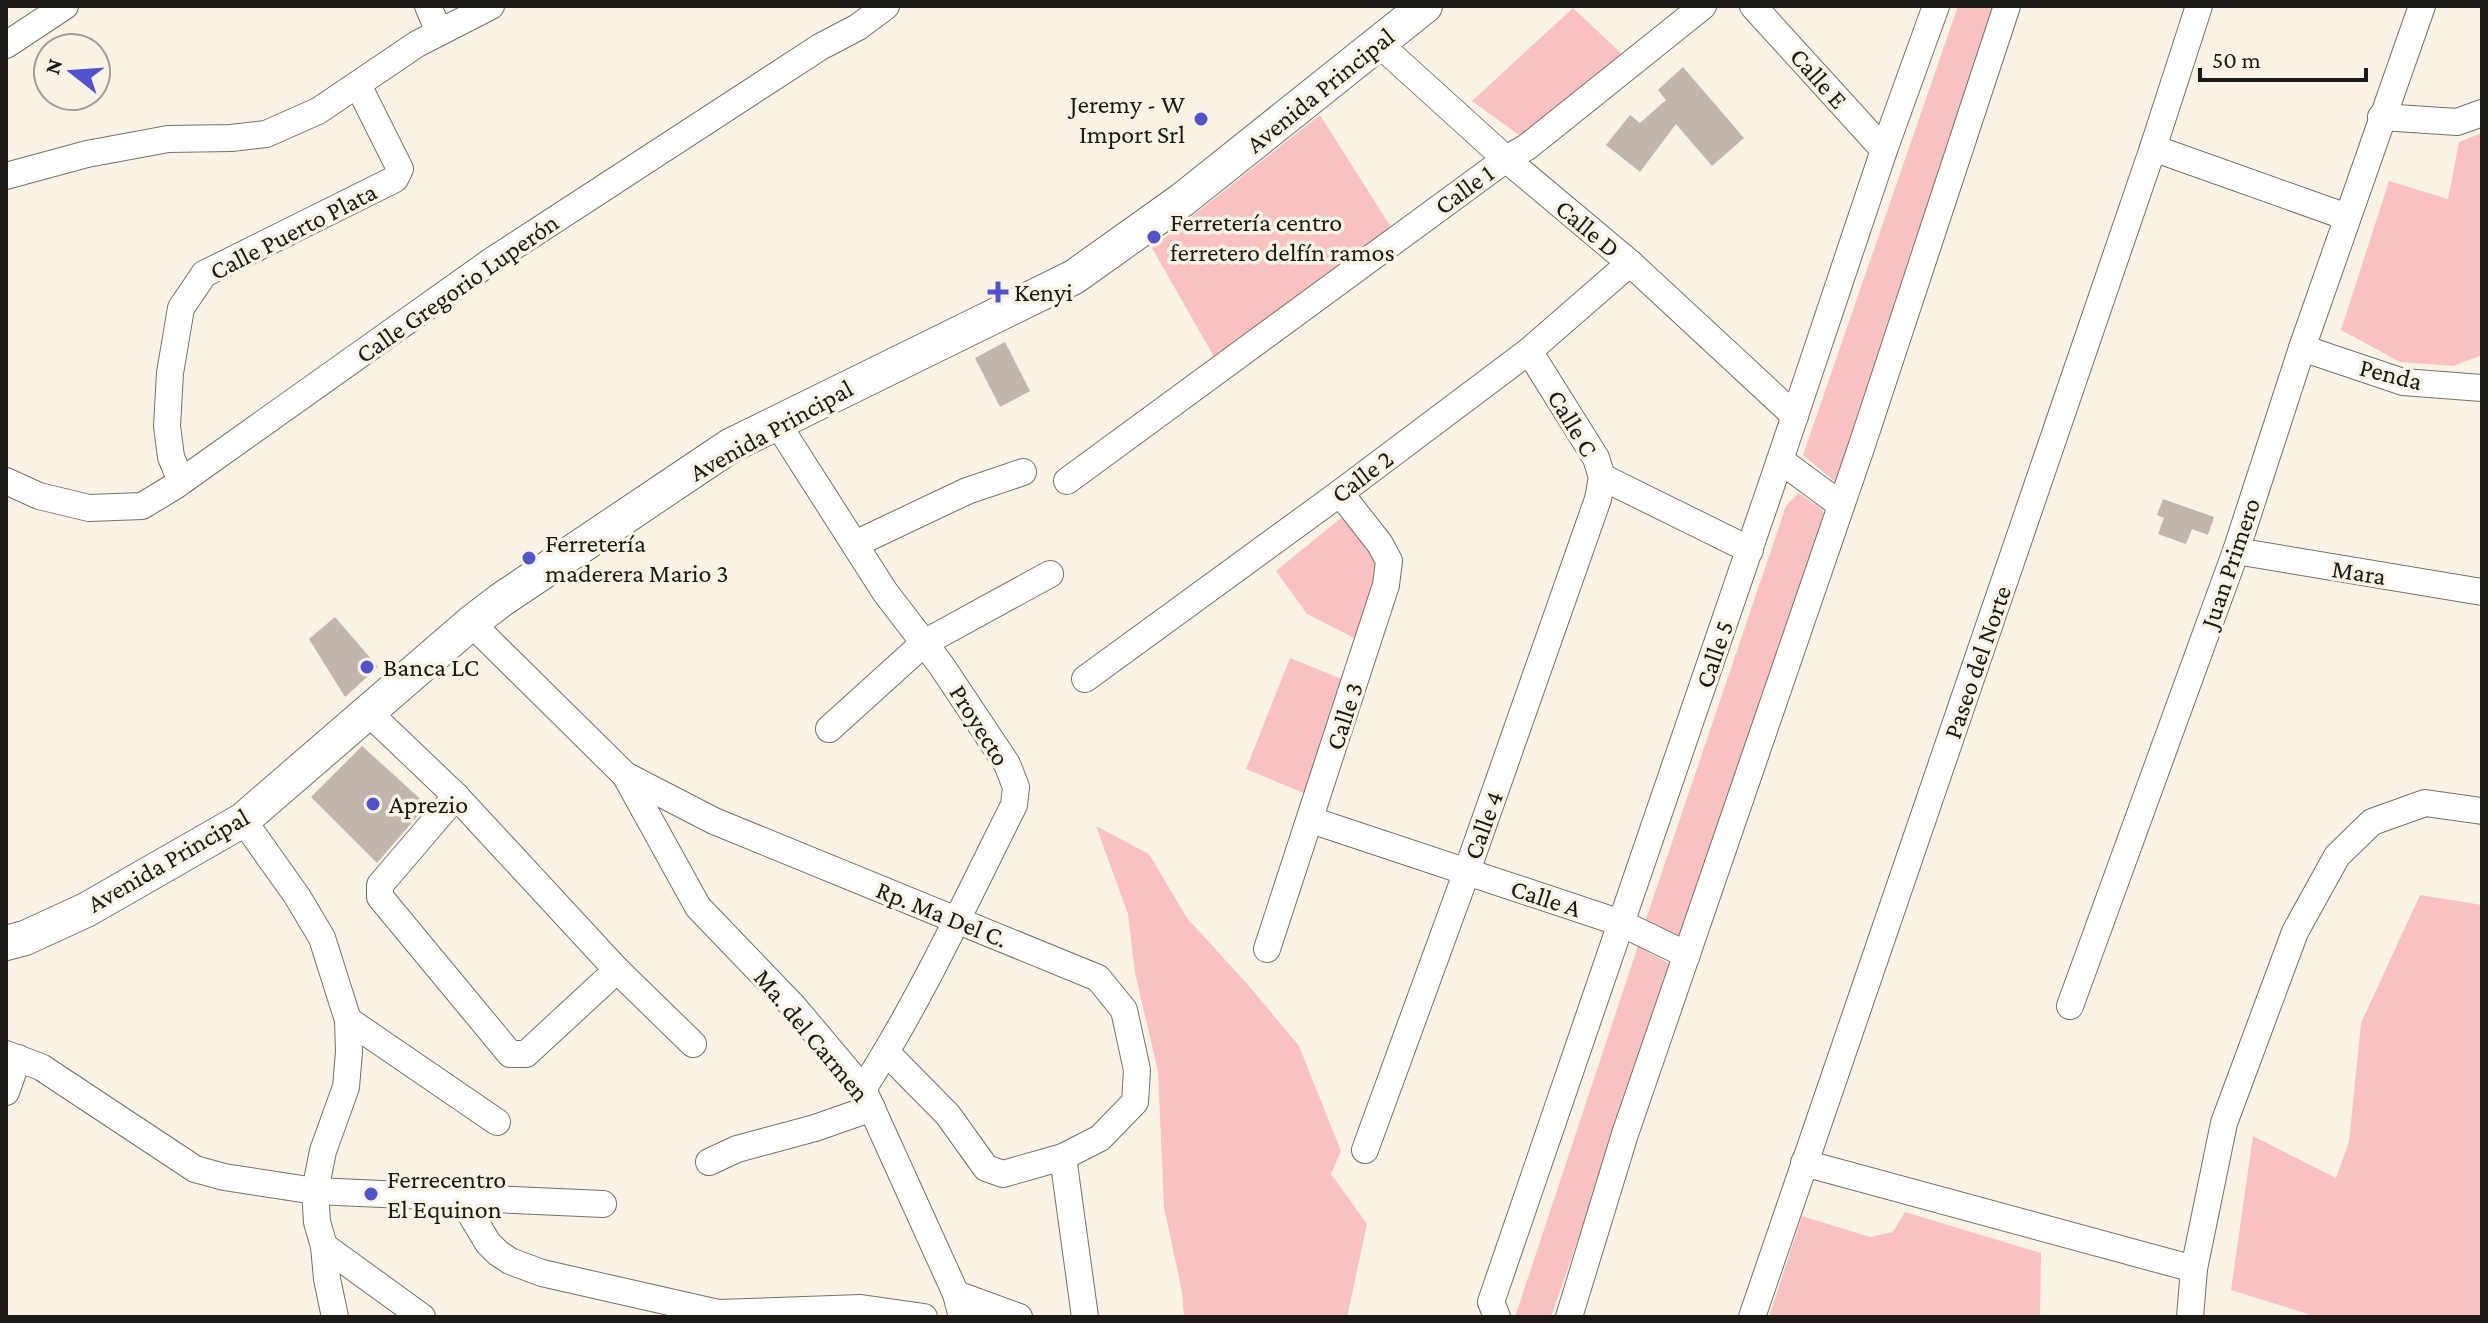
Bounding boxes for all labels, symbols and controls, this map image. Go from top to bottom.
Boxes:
street label: Avenida Principal [1240,22,1400,159]
north arrow [32,32,112,112]
scale bar [2200,32,2366,82]
street label: Calle E [1784,42,1853,115]
text: 50 m [2212,46,2261,73]
text: N [39,55,67,77]
place label: Jeremy - W Import Srl [1068,90,1185,149]
marker: Jeremy - W Import Srl [1192,110,1210,128]
street label: Calle 1 [1429,158,1499,220]
street label: Calle Puerto Plata [205,177,381,286]
street label: Calle D [1550,193,1626,263]
street label: Calle Gregorio Luperón [351,208,564,369]
place label: Ferretería centro ferretero delfín ramos [1170,208,1395,267]
marker: Ferretería centro ferretero delfín ramos [1145,228,1163,246]
place label: Kenyi [1014,278,1073,307]
marker: Kenyi [989,283,1007,301]
street label: Penda [2356,353,2425,396]
street label: Avenida Principal [685,374,858,487]
street label: Calle C [1541,385,1604,462]
street label: Calle 2 [1326,444,1399,509]
street label: Juan Primero [2194,494,2266,634]
place label: Ferretería maderera Mario 3 [545,529,729,588]
marker: Ferretería maderera Mario 3 [520,549,538,567]
street label: Mara [2330,554,2388,591]
street label: Paseo del Norte [1938,582,2017,742]
street label: Calle 5 [1689,617,1739,692]
place label: Banca LC [383,653,479,682]
marker: Banca LC [358,658,376,676]
street label: Proyecto [943,679,1016,771]
street label: Calle 3 [1320,679,1369,754]
street label: Calle 4 [1458,787,1509,863]
place label: Aprezio [389,790,468,819]
marker: Aprezio [364,795,382,813]
street label: Avenida Principal [82,802,254,918]
street label: Calle A [1507,874,1585,923]
street label: Rp. Ma Del C. [872,875,1012,954]
street label: Ma. del Carmen [748,963,875,1107]
place label: Ferrecentro El Equinon [387,1165,506,1224]
marker: Ferrecentro El Equinon [362,1185,380,1203]

